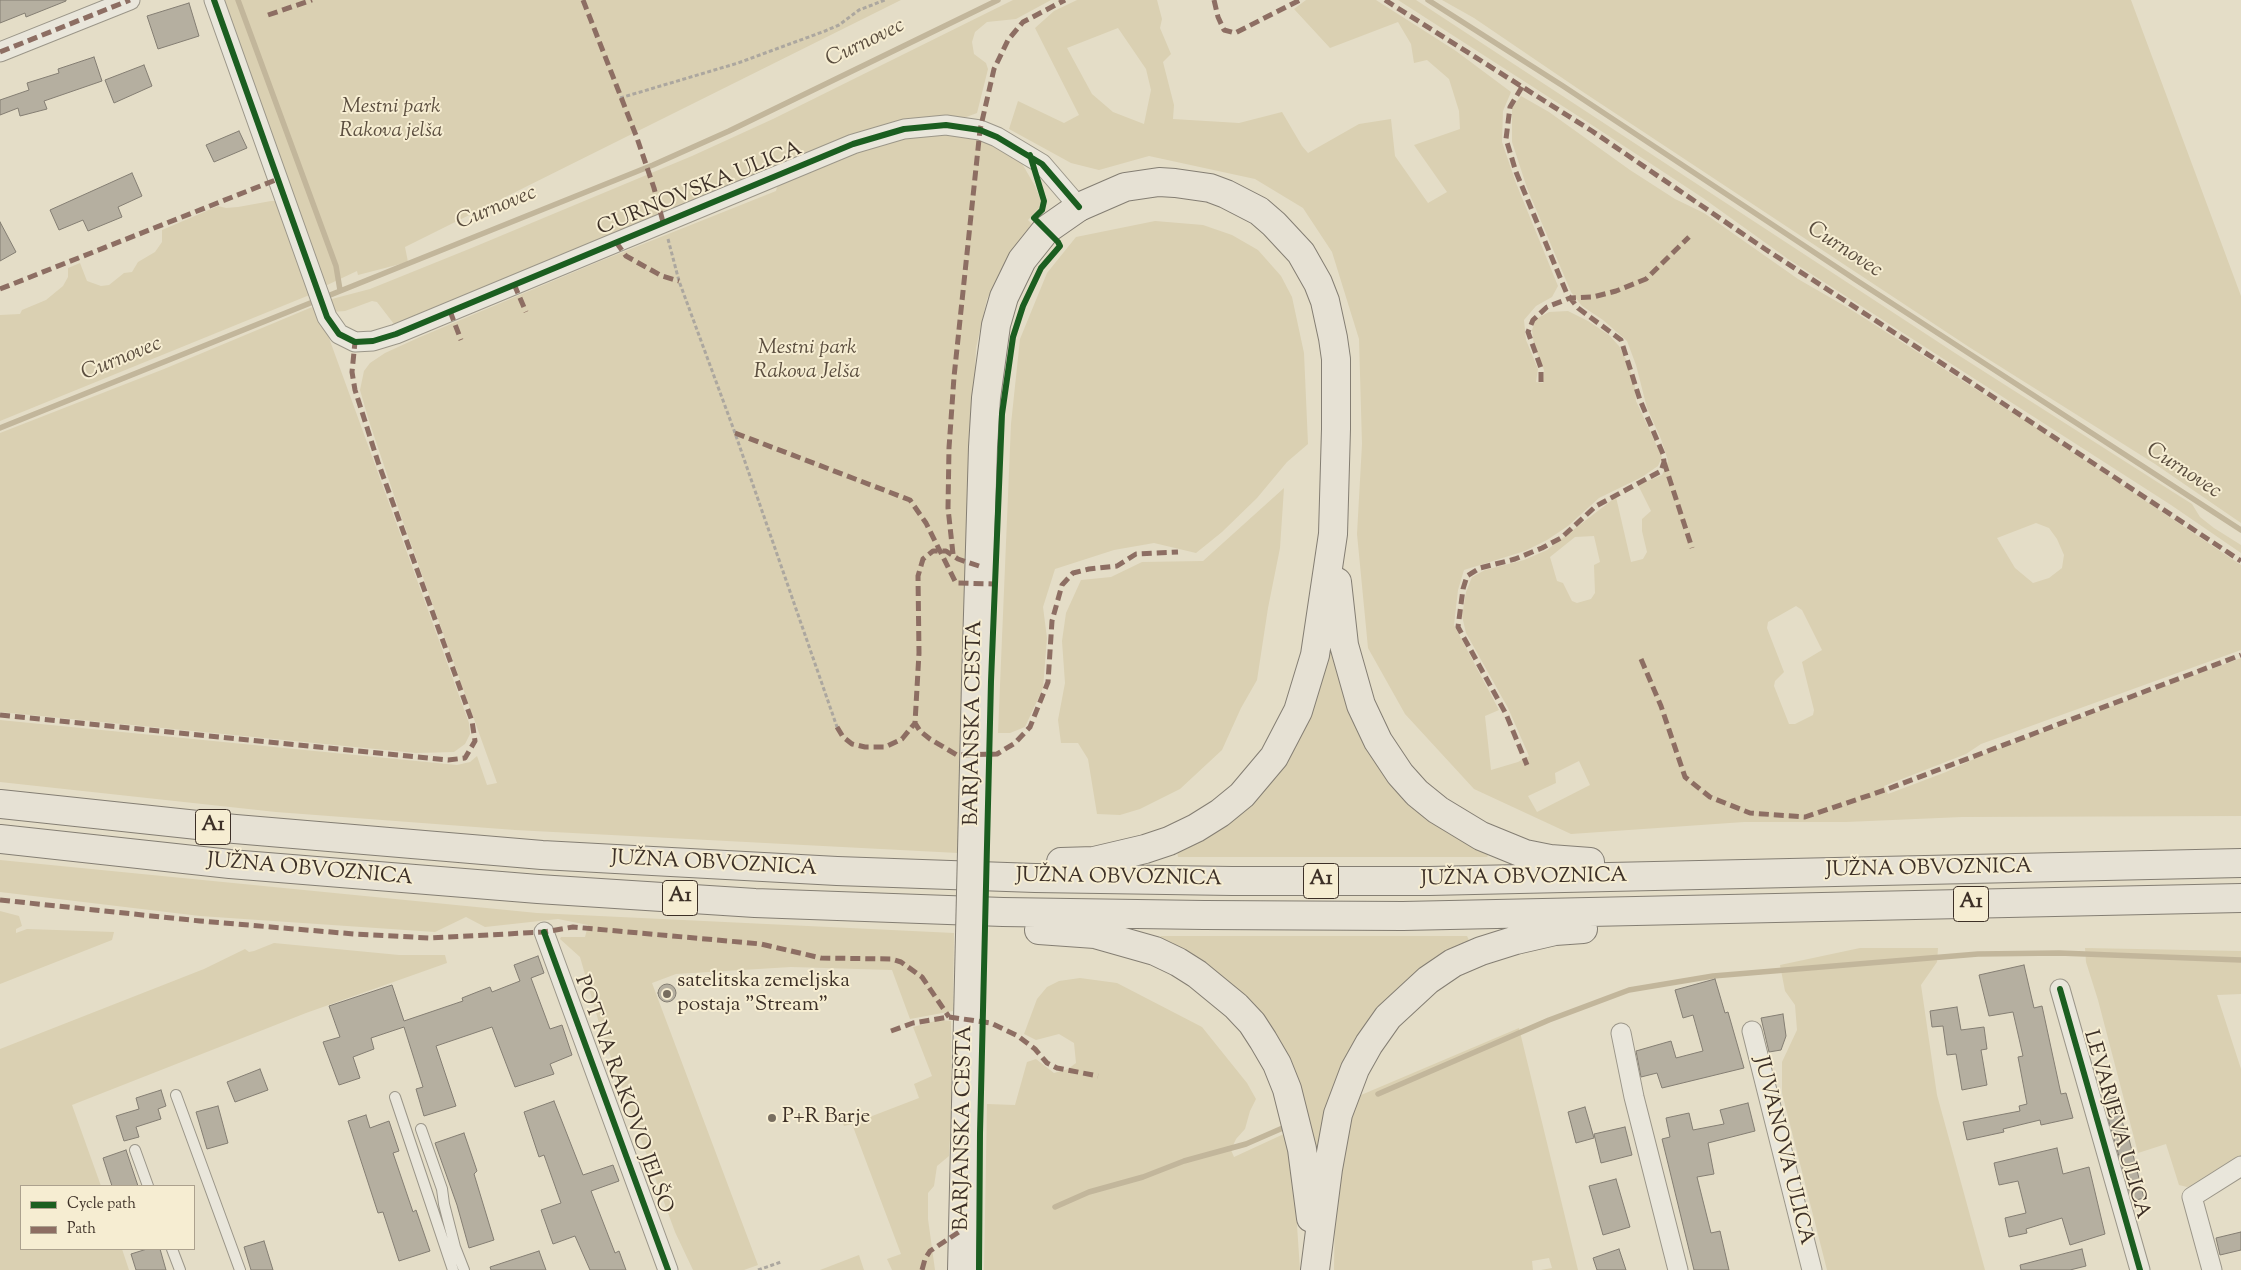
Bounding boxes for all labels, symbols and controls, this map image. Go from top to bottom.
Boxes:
water label: Curnovec [822,14,910,74]
park label: Mestni park Rakova jelša [339,95,443,145]
street label: CURNOVSKA ULICA [594,137,806,243]
water label: Curnovec [453,181,541,237]
water label: Curnovec [1801,217,1887,285]
water label: Curnovec [78,332,166,388]
park label: Mestni park Rakova Jelša [754,336,860,386]
water label: Curnovec [2140,438,2226,506]
street label: BARJANSKA CESTA [961,620,989,826]
road number: A1 [196,810,230,844]
street label: JUŽNA OBVOZNICA [610,847,818,883]
street label: JUŽNA OBVOZNICA [206,849,414,893]
street label: JUŽNA OBVOZNICA [1826,856,2032,884]
road number: A1 [1304,864,1338,898]
street label: JUŽNA OBVOZNICA [1016,865,1222,893]
street label: JUŽNA OBVOZNICA [1421,865,1627,893]
road number: A1 [662,880,698,916]
road number: A1 [1954,886,1988,922]
place label: satelitska zemeljska postaja "Stream" [677,969,850,1019]
street label: POT NA RAKOVO JELŠO [567,973,677,1217]
marker: satelitska zemeljska postaja "Stream" [661,988,673,1000]
street label: BARJANSKA CESTA [951,1025,979,1231]
street label: LEVARJEVA ULICA [2076,1028,2154,1222]
street label: JUVANOVA ULICA [1746,1054,1818,1248]
place label: P+R Barje [782,1105,870,1131]
marker: P+R Barje [766,1112,778,1124]
legend [20,1185,195,1250]
text: Cycle path [67,1194,136,1215]
text: Path [67,1219,96,1240]

